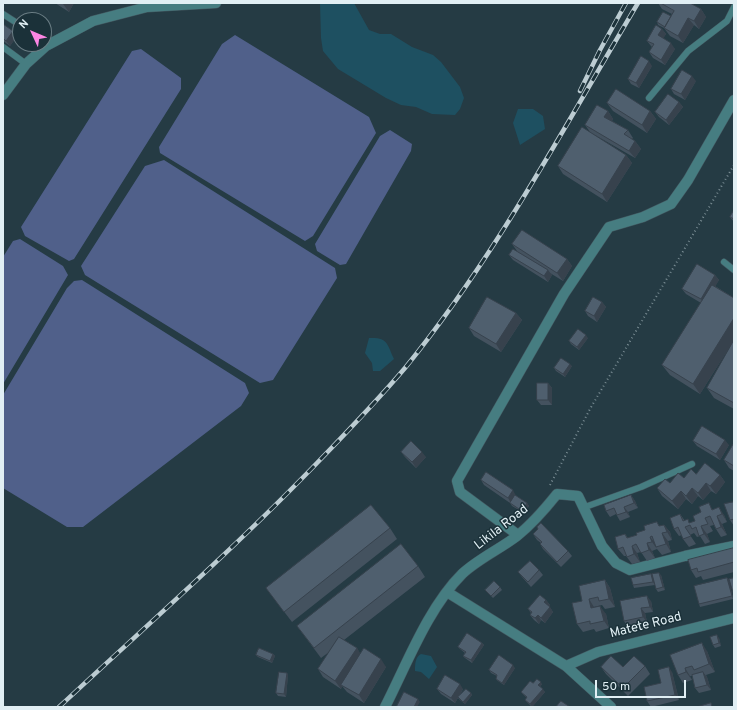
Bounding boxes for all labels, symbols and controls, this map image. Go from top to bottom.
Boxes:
north arrow [12,12,52,52]
text: N [16,17,32,32]
street label: Likila Road [472,502,532,554]
street label: Matete Road [609,610,683,642]
scale bar [597,672,688,698]
text: 50 m [602,679,630,695]

